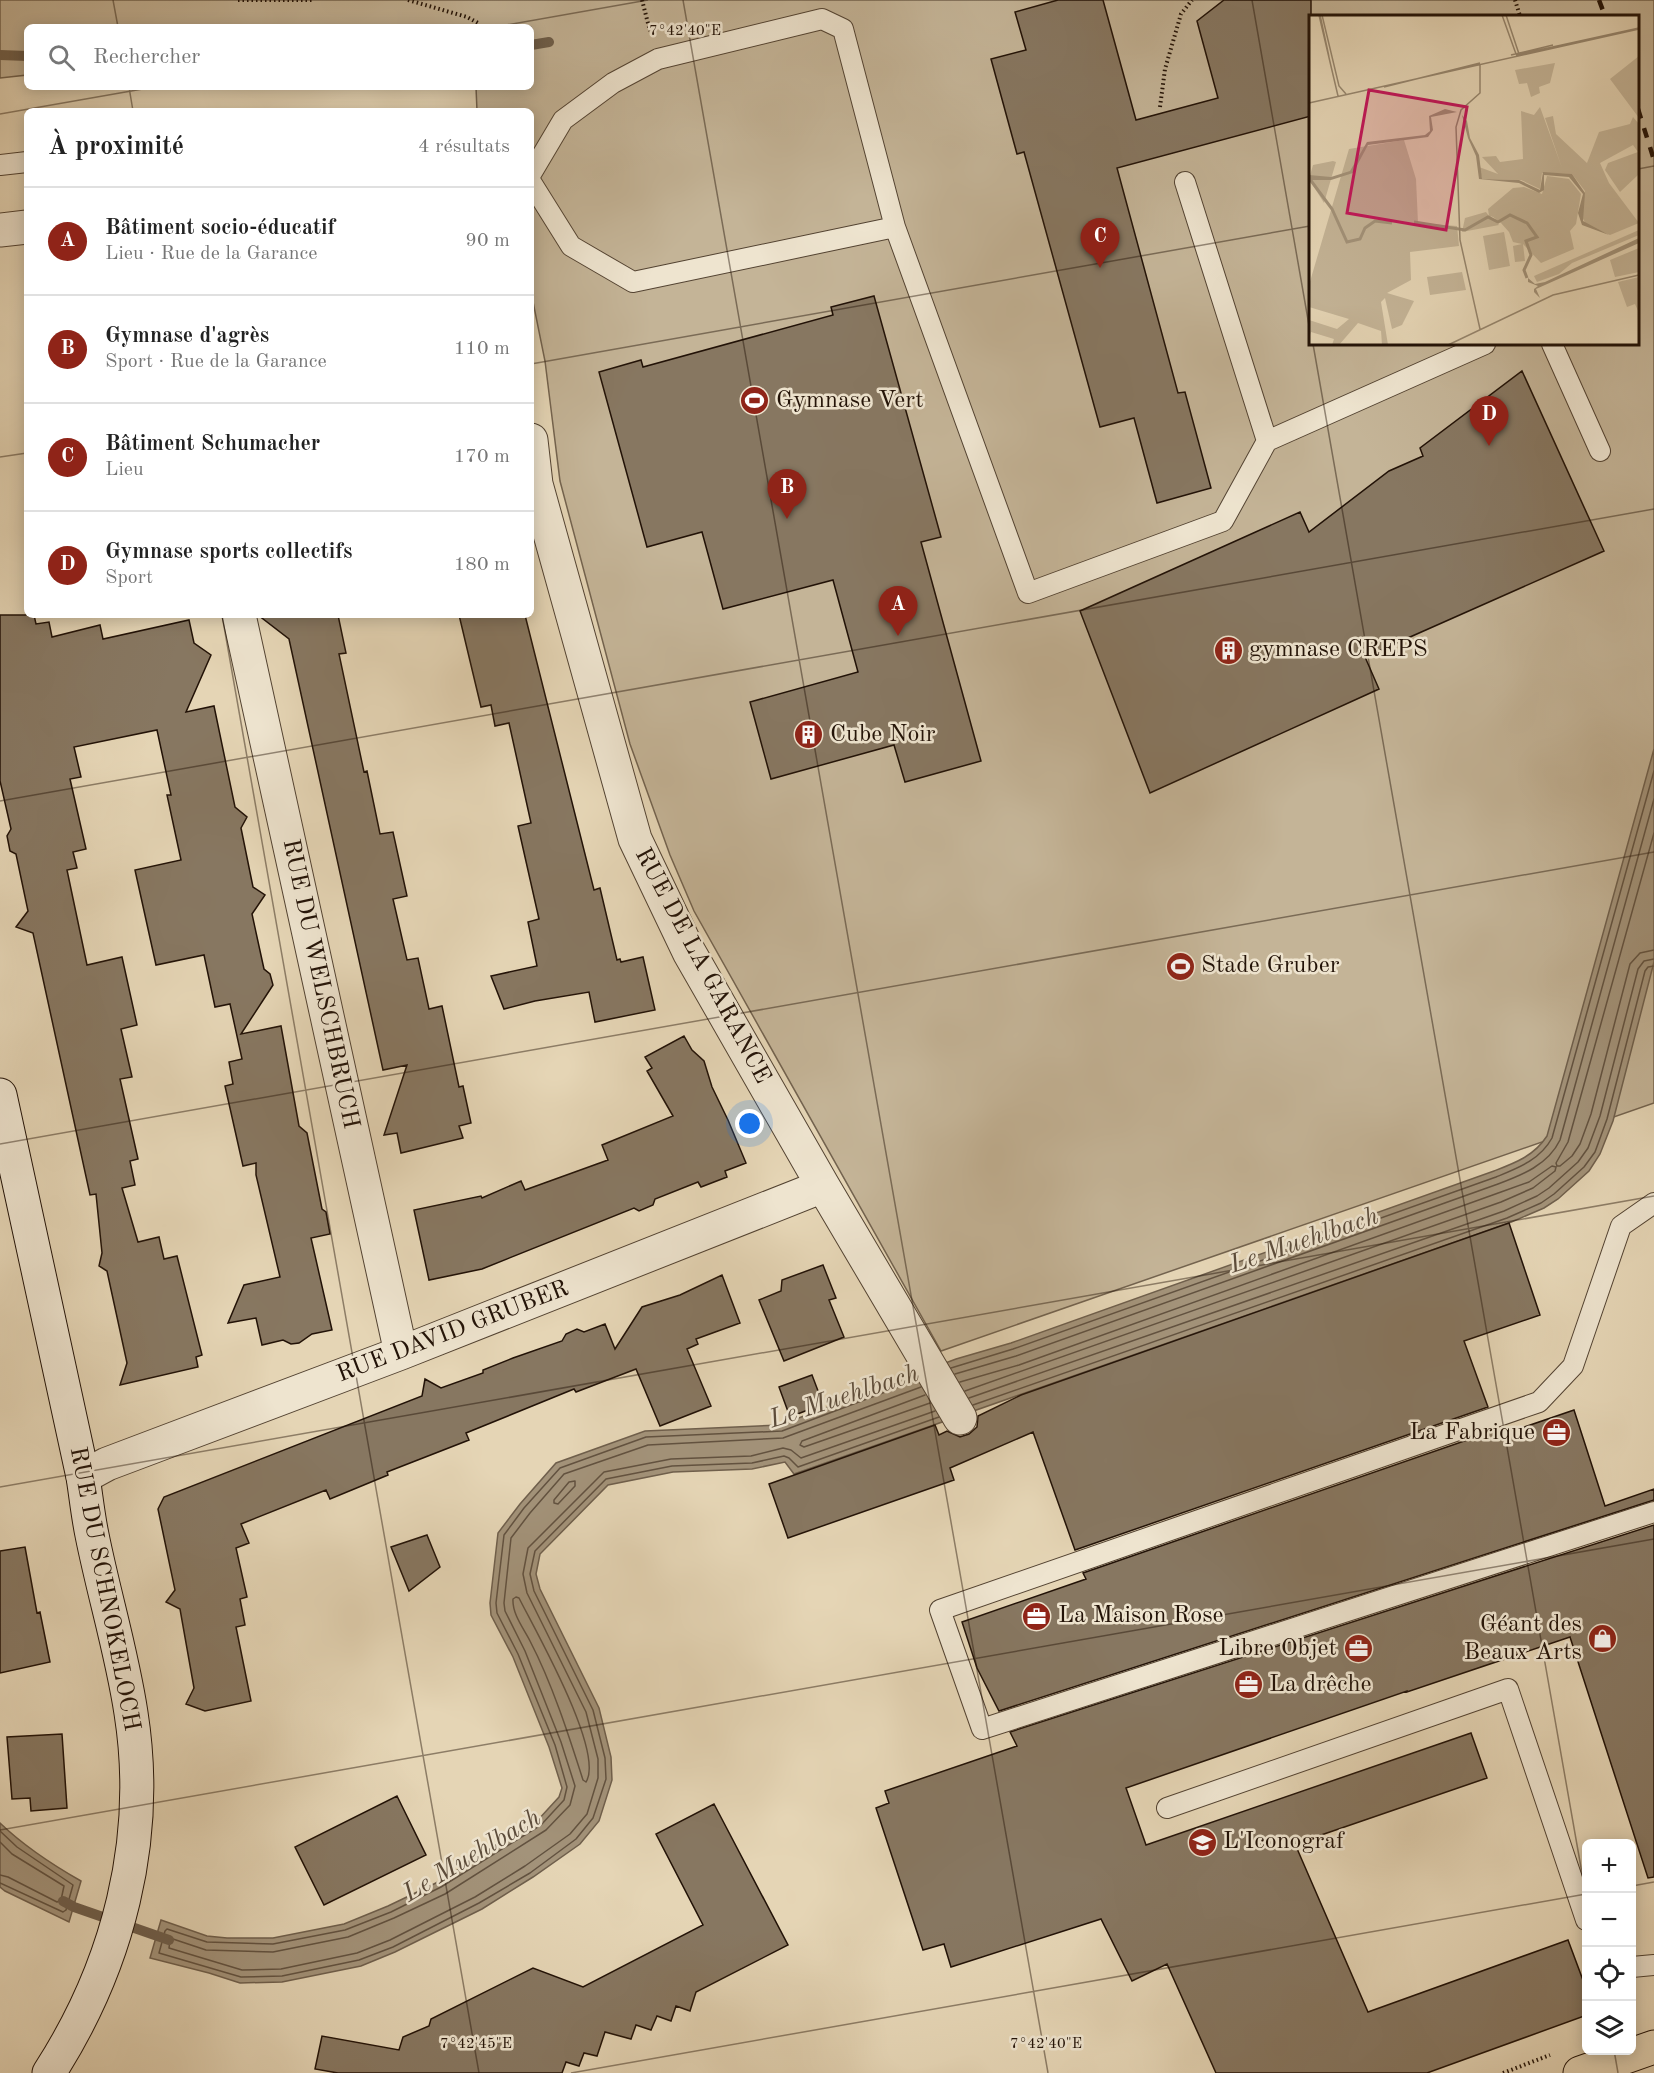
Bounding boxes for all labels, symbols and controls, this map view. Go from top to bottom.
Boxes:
inset map [1309,15,1639,345]
search box [24,24,534,90]
text: 7°42'40"E [649,24,721,39]
icon: search [45,41,78,74]
text: Rechercher [93,46,200,68]
text: À proximité [48,134,184,160]
text: 4 résultats [418,137,510,157]
text: Bâtiment socio-éducatif [105,217,335,239]
pin: C [1080,218,1120,268]
text: A [60,231,75,251]
text: 90 m [465,231,510,251]
text: Lieu · Rue de la Garance [105,244,317,264]
text: Gymnase d'agrès [105,325,269,347]
text: B [60,339,75,359]
text: 110 m [454,339,510,359]
text: Sport · Rue de la Garance [105,352,327,372]
sports icon: Gymnase Vert [739,385,771,417]
place label: Gymnase Vert [776,389,924,413]
pin: D [1470,396,1508,446]
text: Bâtiment Schumacher [105,433,320,455]
text: C [61,447,74,467]
text: 170 m [454,447,510,467]
text: Lieu [105,460,144,480]
pin: B [768,470,806,519]
text: Gymnase sports collectifs [105,541,352,563]
text: D [60,555,75,575]
text: 180 m [454,555,510,575]
text: Sport [105,568,153,588]
pin: A [878,586,918,636]
building icon: gymnase CREPS [1212,634,1244,666]
place label: gymnase CREPS [1249,638,1428,662]
building icon: Cube Noir [793,719,825,751]
place label: Cube Noir [830,723,936,747]
street label: RUE DU WELSCHBRUCH [278,837,362,1131]
street label: RUE DE LA GARANCE [630,844,774,1088]
sports icon: Stade Gruber [1164,950,1196,982]
place label: Stade Gruber [1201,954,1340,978]
your location [735,1109,764,1138]
water label: Le Muehlbach [1225,1203,1382,1279]
street label: RUE DAVID GRUBER [334,1277,572,1387]
water label: Le Muehlbach [765,1361,922,1434]
office icon: La Fabrique [1540,1417,1572,1449]
place label: La Fabrique [1409,1421,1535,1445]
street label: RUE DU SCHNOKELOCH [65,1445,143,1733]
office icon: La Maison Rose [1021,1600,1053,1632]
place label: La Maison Rose [1058,1604,1224,1628]
place label: Géant des Beaux Arts [1464,1613,1582,1665]
shop icon: Géant des Beaux Arts [1587,1623,1619,1655]
office icon: Libre Objet [1342,1633,1374,1665]
place label: Libre Objet [1218,1637,1337,1661]
office icon: La drêche [1232,1669,1264,1701]
place label: La drêche [1269,1673,1372,1697]
water label: Le Muehlbach [398,1805,546,1908]
school or university icon: L'Iconograf [1186,1826,1218,1858]
place label: L'Iconograf [1223,1830,1345,1854]
map controls [1582,1839,1636,2055]
button: + [1582,1839,1636,1893]
button: − [1582,1893,1636,1947]
button: locate [1582,1947,1636,2001]
button: layers [1582,2001,1636,2055]
text: 7°42'45"E [440,2037,512,2052]
text: 7°42'40"E [1010,2037,1082,2052]

